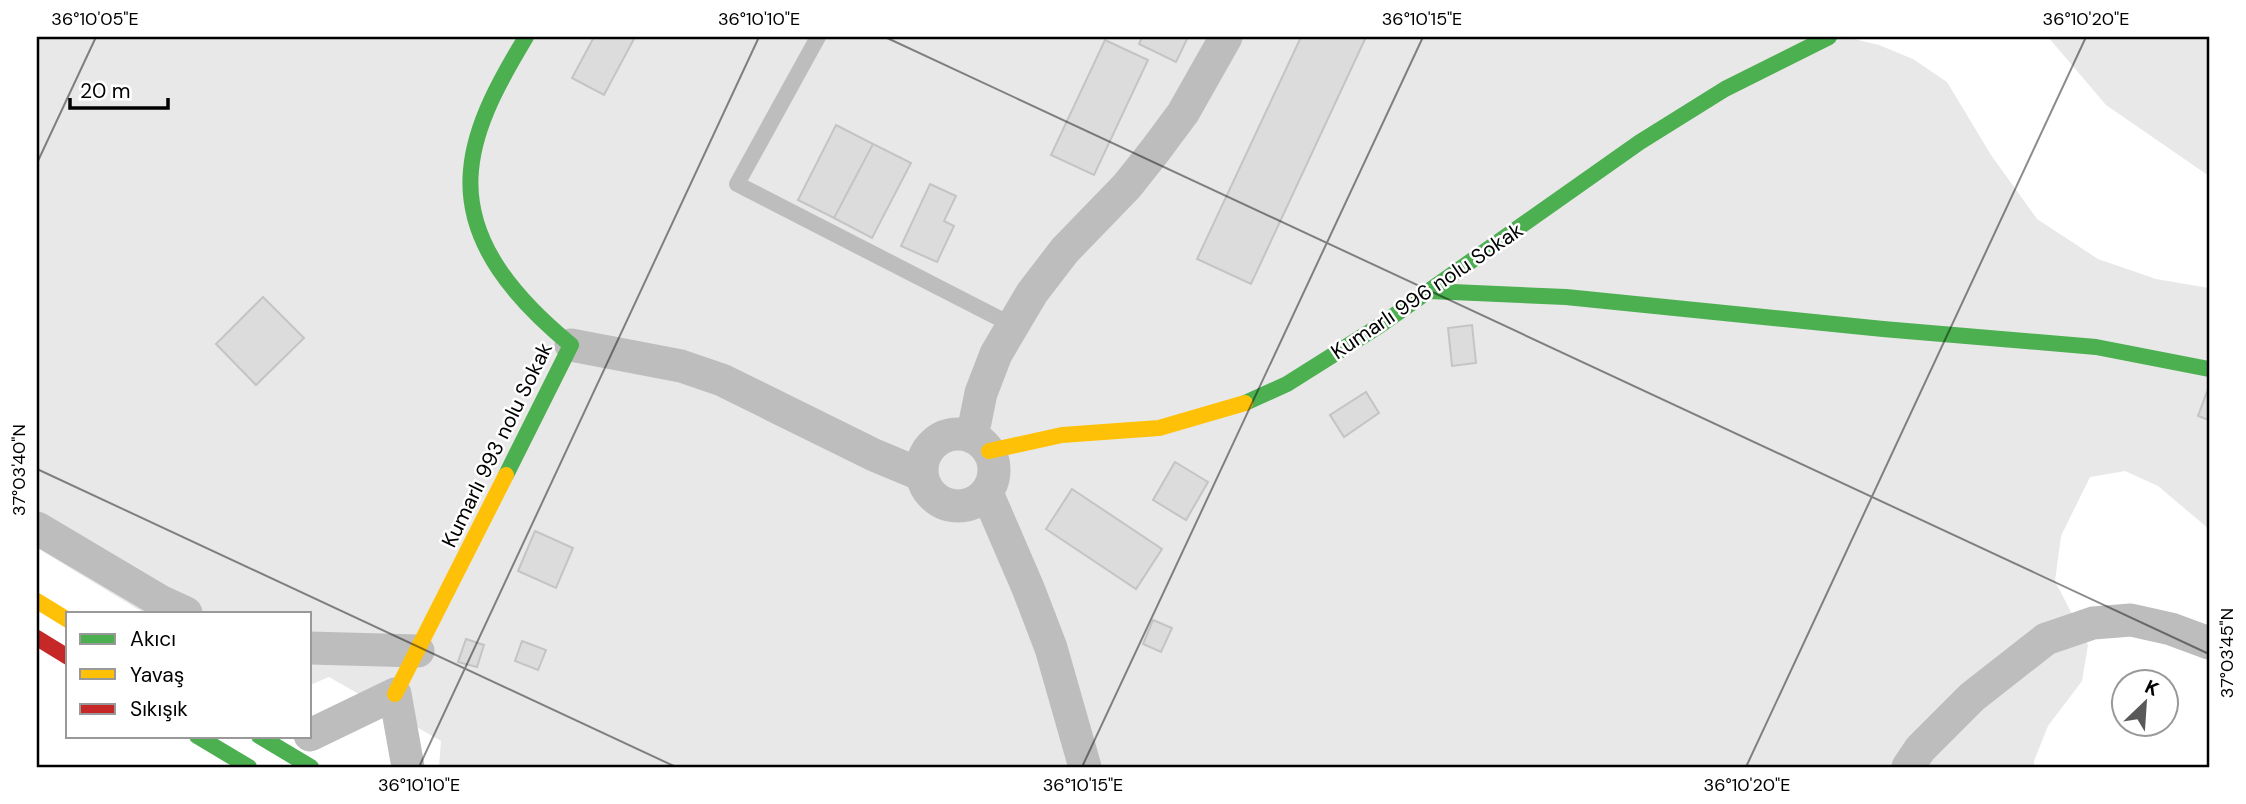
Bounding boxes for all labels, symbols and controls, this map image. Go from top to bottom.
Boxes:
text: 36°10'05"E [51,7,139,31]
text: 36°10'10"E [718,7,800,31]
text: 36°10'15"E [1382,7,1462,31]
text: 36°10'20"E [2043,7,2129,31]
scale bar [70,66,168,110]
text: 20 m [80,77,131,105]
street label: Kumarlı 996 nolu Sokak [1326,216,1529,366]
street label: Kumarlı 993 nolu Sokak [435,337,559,552]
text: 37°03'40"N [7,424,31,516]
text: 37°03'45"N [2215,608,2239,698]
legend [66,612,312,738]
text: Akıcı [130,625,176,653]
text: Yavaş [130,661,184,689]
north arrow [2110,668,2180,738]
text: K [2141,674,2163,702]
text: Sıkışık [130,695,188,723]
text: 36°10'10"E [378,773,460,797]
text: 36°10'15"E [1043,773,1123,797]
text: 36°10'20"E [1704,773,1790,797]

